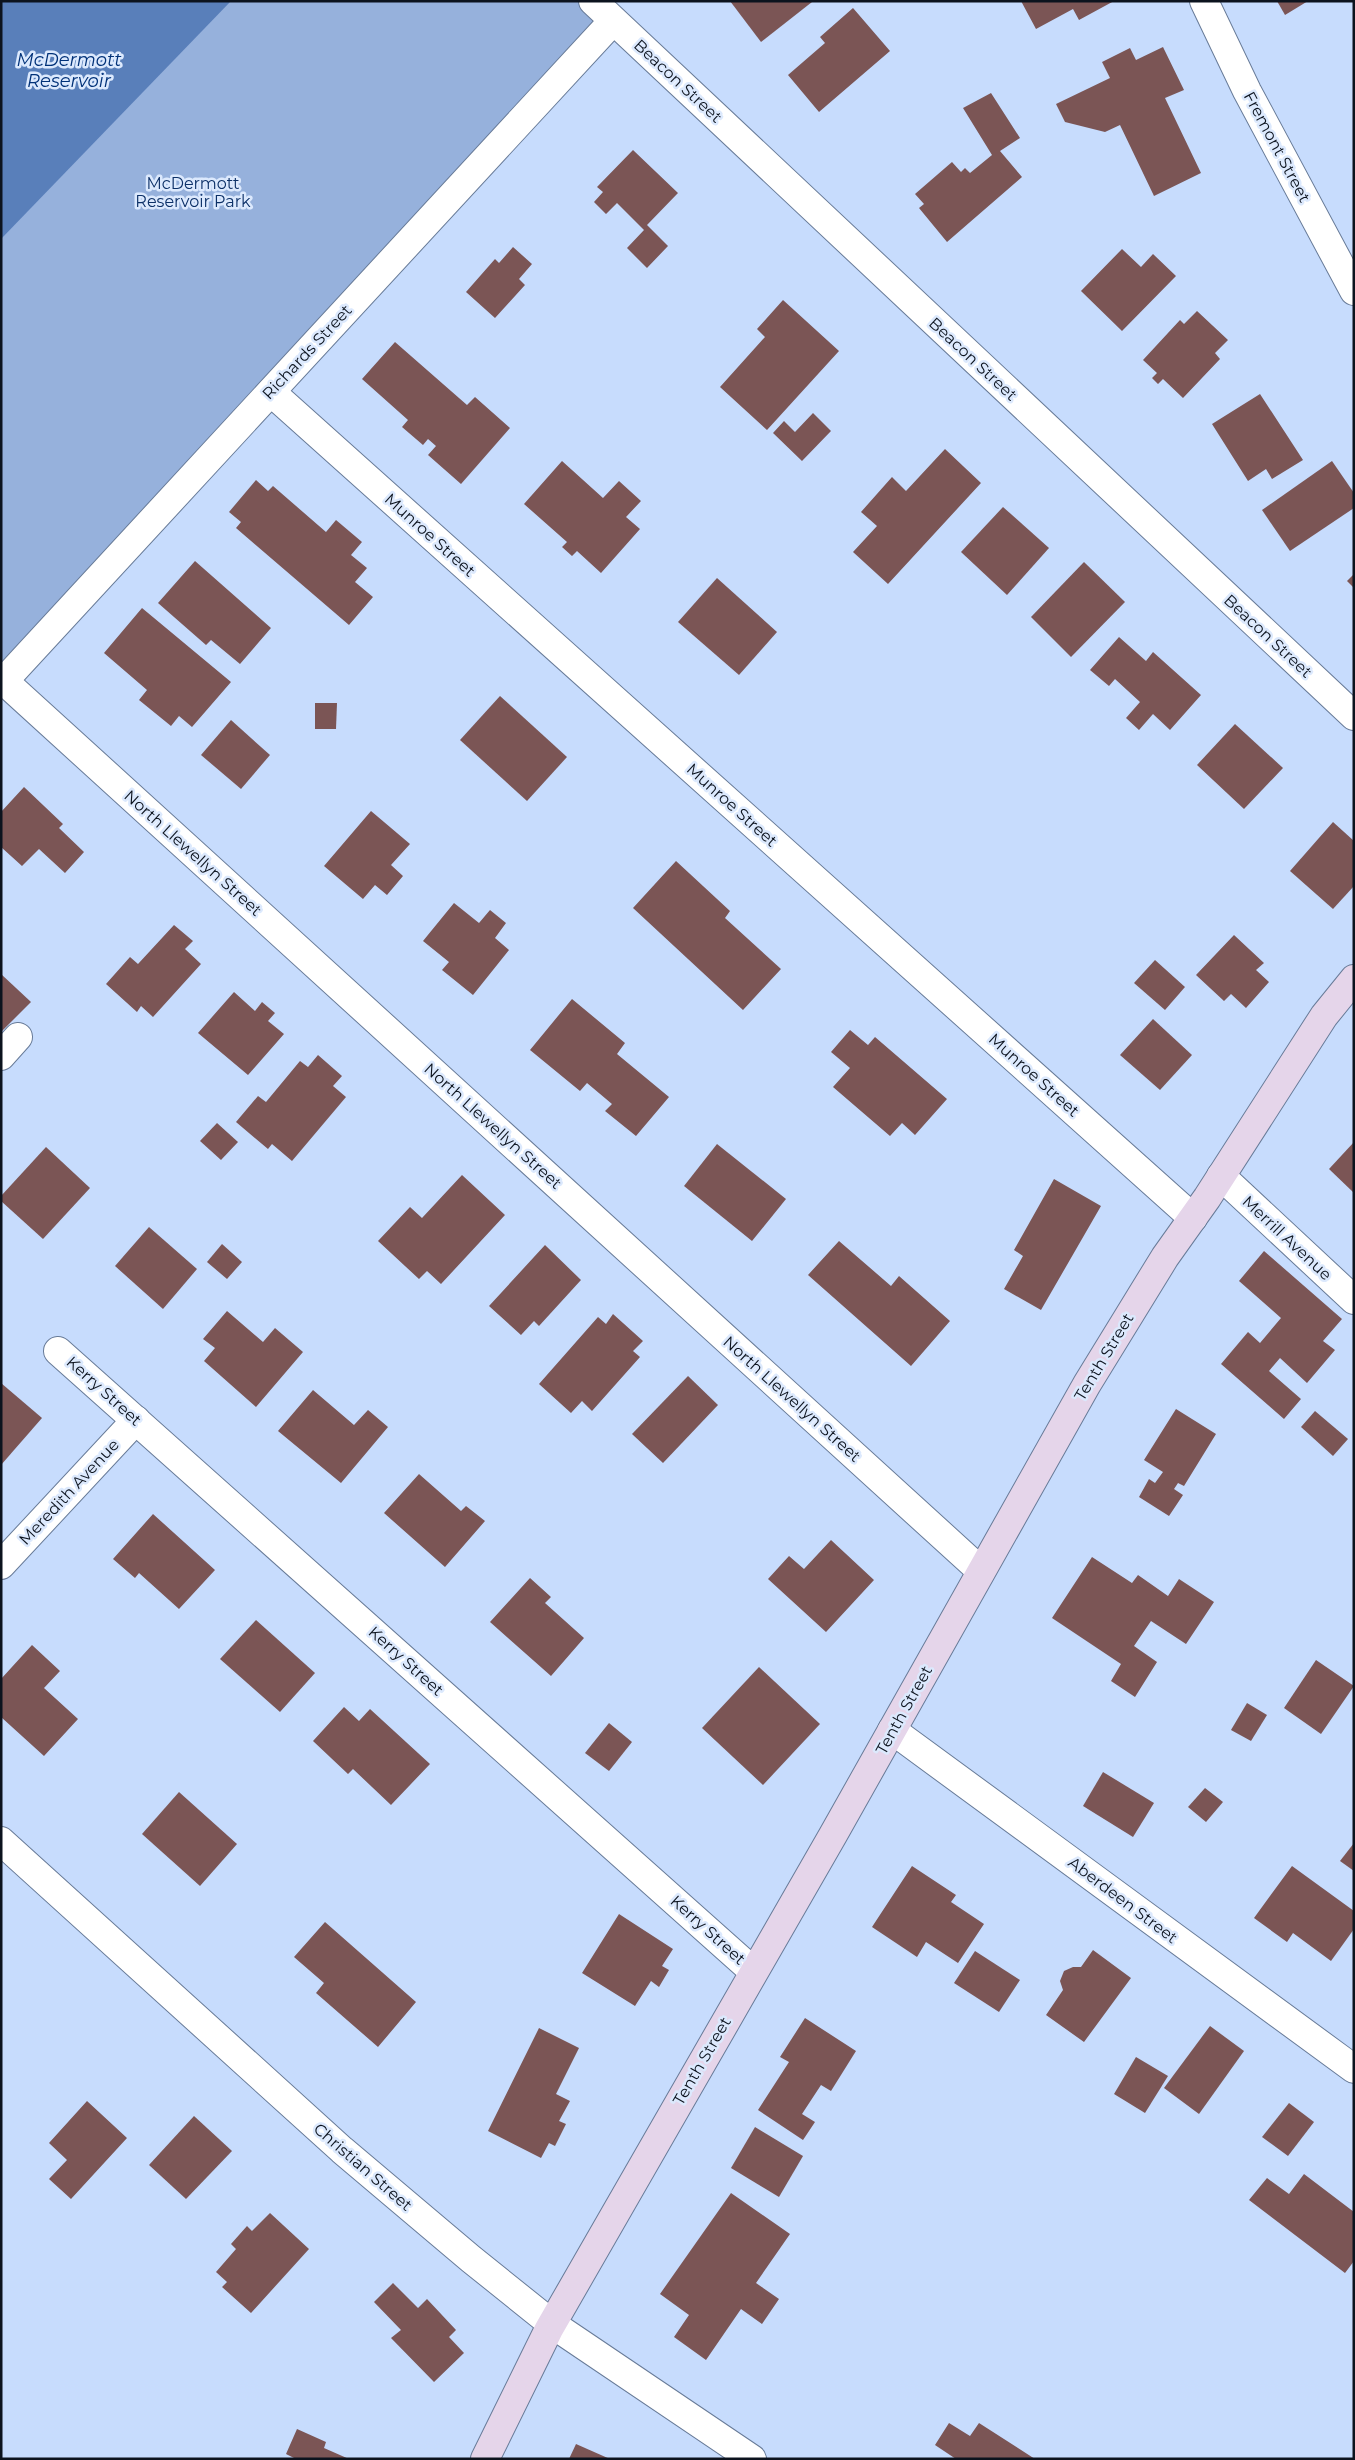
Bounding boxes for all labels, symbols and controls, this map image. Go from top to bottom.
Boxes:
street label: Beacon Street [630,35,726,127]
water label: McDermott Reservoir [17,49,122,92]
street label: Fremont Street [1240,88,1314,206]
park label: McDermott Reservoir Park [135,174,251,211]
street label: Richards Street [258,300,356,403]
street label: Beacon Street [925,313,1021,405]
street label: Munroe Street [381,489,480,581]
street label: Beacon Street [1220,590,1316,682]
street label: Munroe Street [683,759,782,851]
street label: North Llewellyn Street [120,786,266,920]
street label: Munroe Street [985,1029,1084,1121]
street label: North Llewellyn Street [420,1059,566,1193]
street label: Merrill Avenue [1238,1192,1336,1284]
street label: Tenth Street [1070,1309,1138,1404]
street label: North Llewellyn Street [719,1332,865,1466]
street label: Kerry Street [63,1352,146,1430]
street label: Meredith Avenue [15,1435,123,1549]
street label: Kerry Street [365,1622,448,1700]
street label: Tenth Street [872,1662,936,1758]
street label: Aberdeen Street [1065,1853,1182,1948]
street label: Kerry Street [667,1891,750,1969]
street label: Tenth Street [669,2013,735,2108]
street label: Christian Street [310,2119,416,2215]

